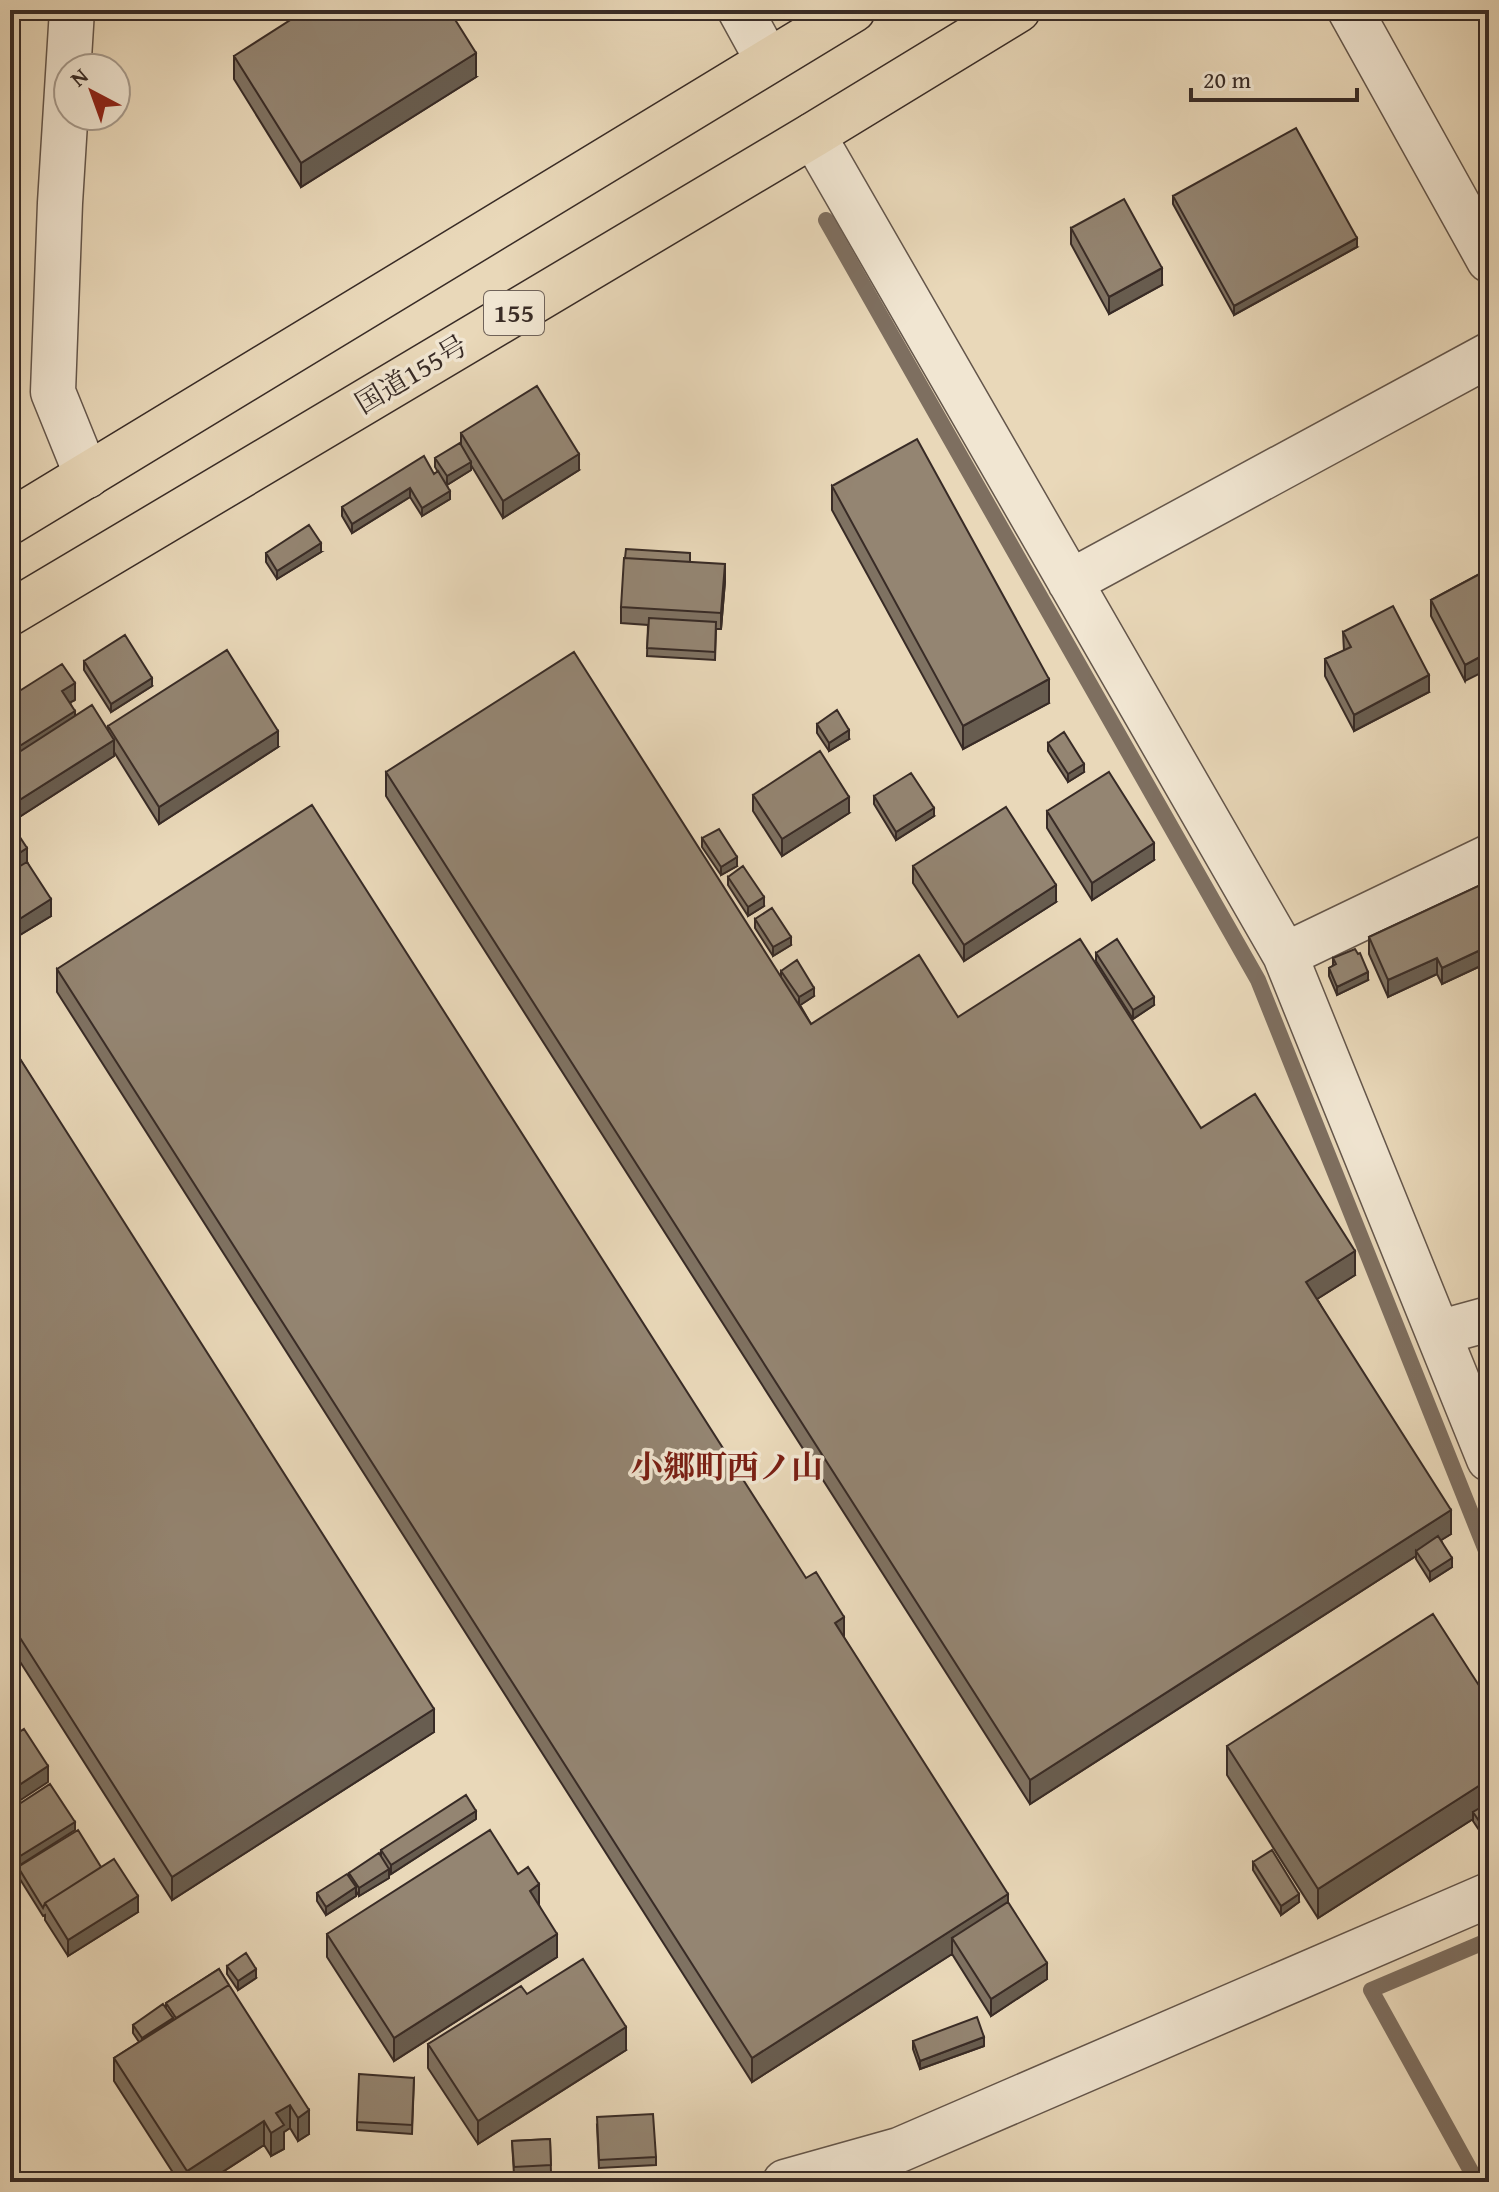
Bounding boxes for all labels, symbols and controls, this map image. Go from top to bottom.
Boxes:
north arrow [52,52,132,132]
scale bar [1191,52,1357,102]
text: N [63,60,95,94]
text: 20 m [1203,62,1251,97]
road number: 155 [484,291,544,335]
street label: 国道155号 [347,324,475,423]
district label: 小郷町西ノ山 [631,1443,823,1490]

